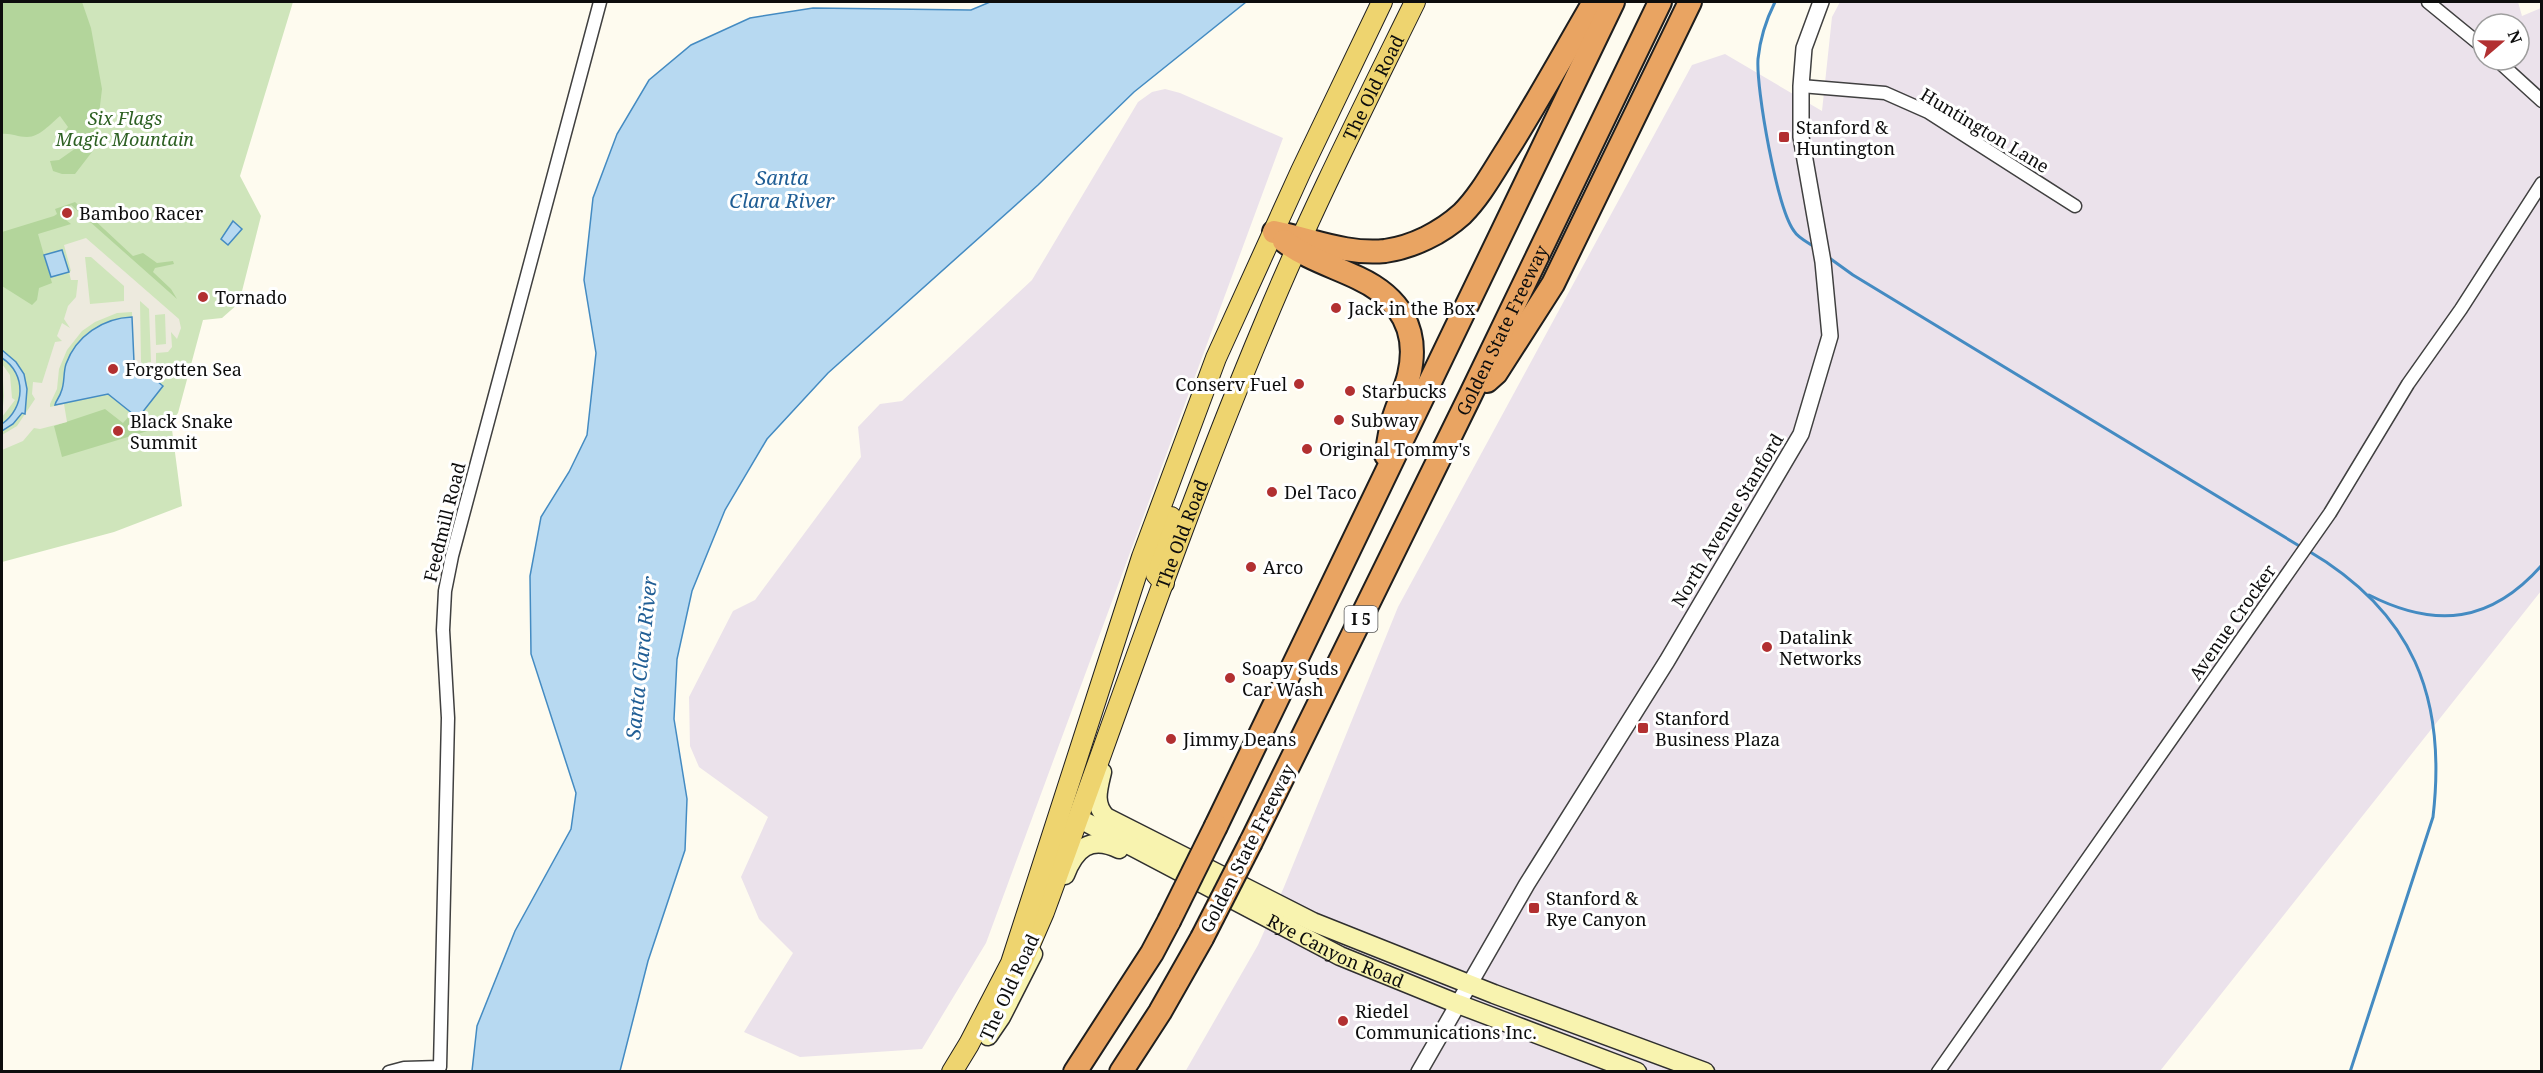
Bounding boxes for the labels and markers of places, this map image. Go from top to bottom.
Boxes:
place label: Stanford & Huntington [1796,115,1895,160]
marker: Stanford & Huntington [1777,130,1791,144]
place label: Bamboo Racer [79,201,204,225]
marker: Bamboo Racer [60,206,74,220]
place label: Tornado [215,285,287,309]
marker: Tornado [196,290,210,304]
place label: Jack in the Box [1347,296,1476,320]
marker: Jack in the Box [1329,301,1343,315]
place label: Forgotten Sea [125,357,242,381]
marker: Forgotten Sea [106,362,120,376]
place label: Conserv Fuel [1175,372,1287,396]
marker: Conserv Fuel [1292,377,1306,391]
place label: Starbucks [1362,379,1447,403]
marker: Starbucks [1343,384,1357,398]
place label: Subway [1351,408,1420,432]
place label: Black Snake Summit [130,409,233,454]
marker: Subway [1332,413,1346,427]
marker: Black Snake Summit [111,424,125,438]
place label: Original Tommy's [1319,437,1470,461]
marker: Original Tommy's [1300,442,1314,456]
place label: Del Taco [1284,480,1357,504]
marker: Del Taco [1265,485,1279,499]
place label: Arco [1263,555,1303,579]
marker: Arco [1244,560,1258,574]
place label: Datalink Networks [1779,625,1862,670]
marker: Datalink Networks [1760,640,1774,654]
place label: Soapy Suds Car Wash [1242,656,1338,701]
marker: Soapy Suds Car Wash [1223,671,1237,685]
place label: Stanford Business Plaza [1655,706,1780,751]
marker: Stanford Business Plaza [1636,721,1650,735]
place label: Jimmy Deans [1182,727,1296,751]
marker: Jimmy Deans [1164,732,1178,746]
place label: Stanford & Rye Canyon [1546,886,1647,931]
marker: Stanford & Rye Canyon [1527,901,1541,915]
place label: Riedel Communications Inc. [1355,999,1537,1044]
marker: Riedel Communications Inc. [1336,1014,1350,1028]

